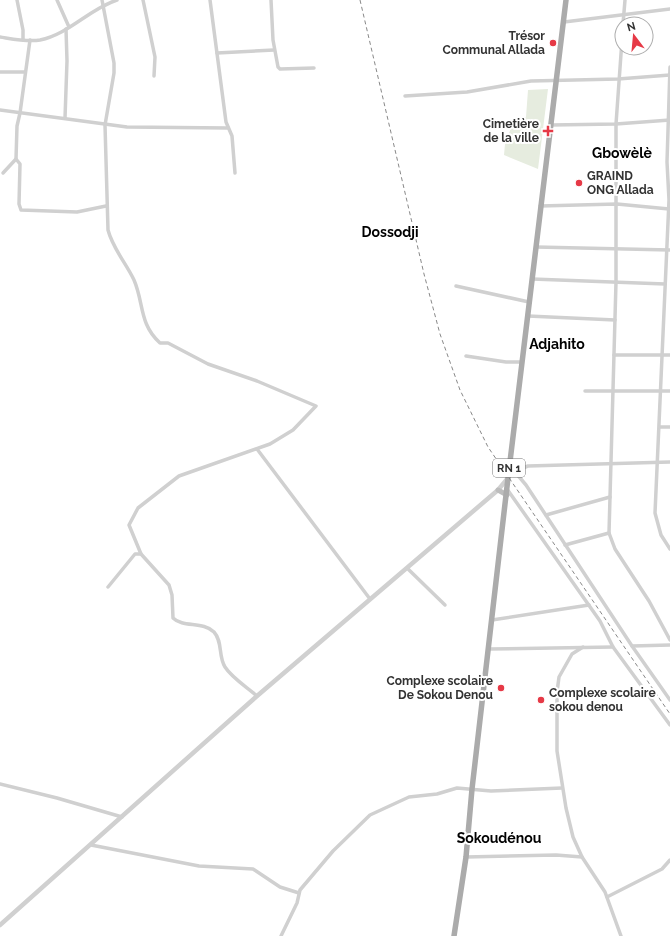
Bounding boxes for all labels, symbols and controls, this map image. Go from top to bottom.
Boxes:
north arrow [614,16,654,56]
text: N [626,19,637,34]
place label: Trésor Communal Allada [442,29,545,57]
marker: Trésor Communal Allada [548,38,558,48]
place label: Cimetière de la ville [483,117,539,145]
marker: Cimetière de la ville [542,125,554,137]
district label: Gbowèlè [592,145,653,161]
place label: GRAIND ONG Allada [587,169,654,197]
marker: GRAIND ONG Allada [574,178,584,188]
district label: Dossodji [361,224,419,240]
district label: Adjahito [529,336,585,352]
road number: RN 1 [493,459,525,477]
place label: Complexe scolaire De Sokou Denou [386,674,493,702]
marker: Complexe scolaire De Sokou Denou [496,683,506,693]
place label: Complexe scolaire sokou denou [549,686,656,714]
marker: Complexe scolaire sokou denou [536,695,546,705]
district label: Sokoudénou [457,830,542,846]

